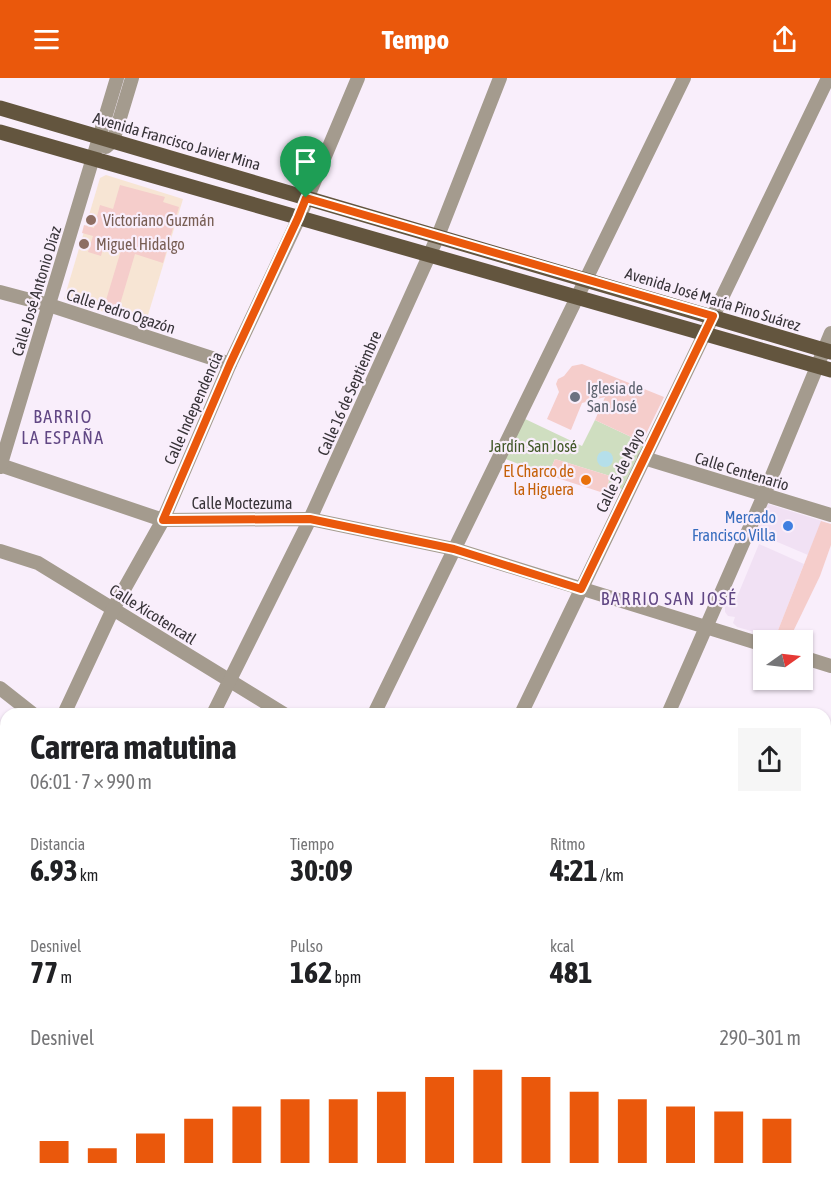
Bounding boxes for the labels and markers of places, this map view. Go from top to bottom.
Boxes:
pin [280,136,331,198]
place label: Victoriano Guzmán [103,211,214,229]
marker: Victoriano Guzmán [84,213,98,227]
place label: Miguel Hidalgo [96,235,185,254]
marker: Miguel Hidalgo [77,237,91,251]
place label: Iglesia de San José [587,379,643,415]
marker: Iglesia de San José [568,390,582,404]
place label: El Charco de la Higuera [503,462,574,499]
marker: El Charco de la Higuera [579,473,593,487]
place label: Mercado Francisco Villa [692,508,776,544]
marker: Mercado Francisco Villa [781,519,795,533]

